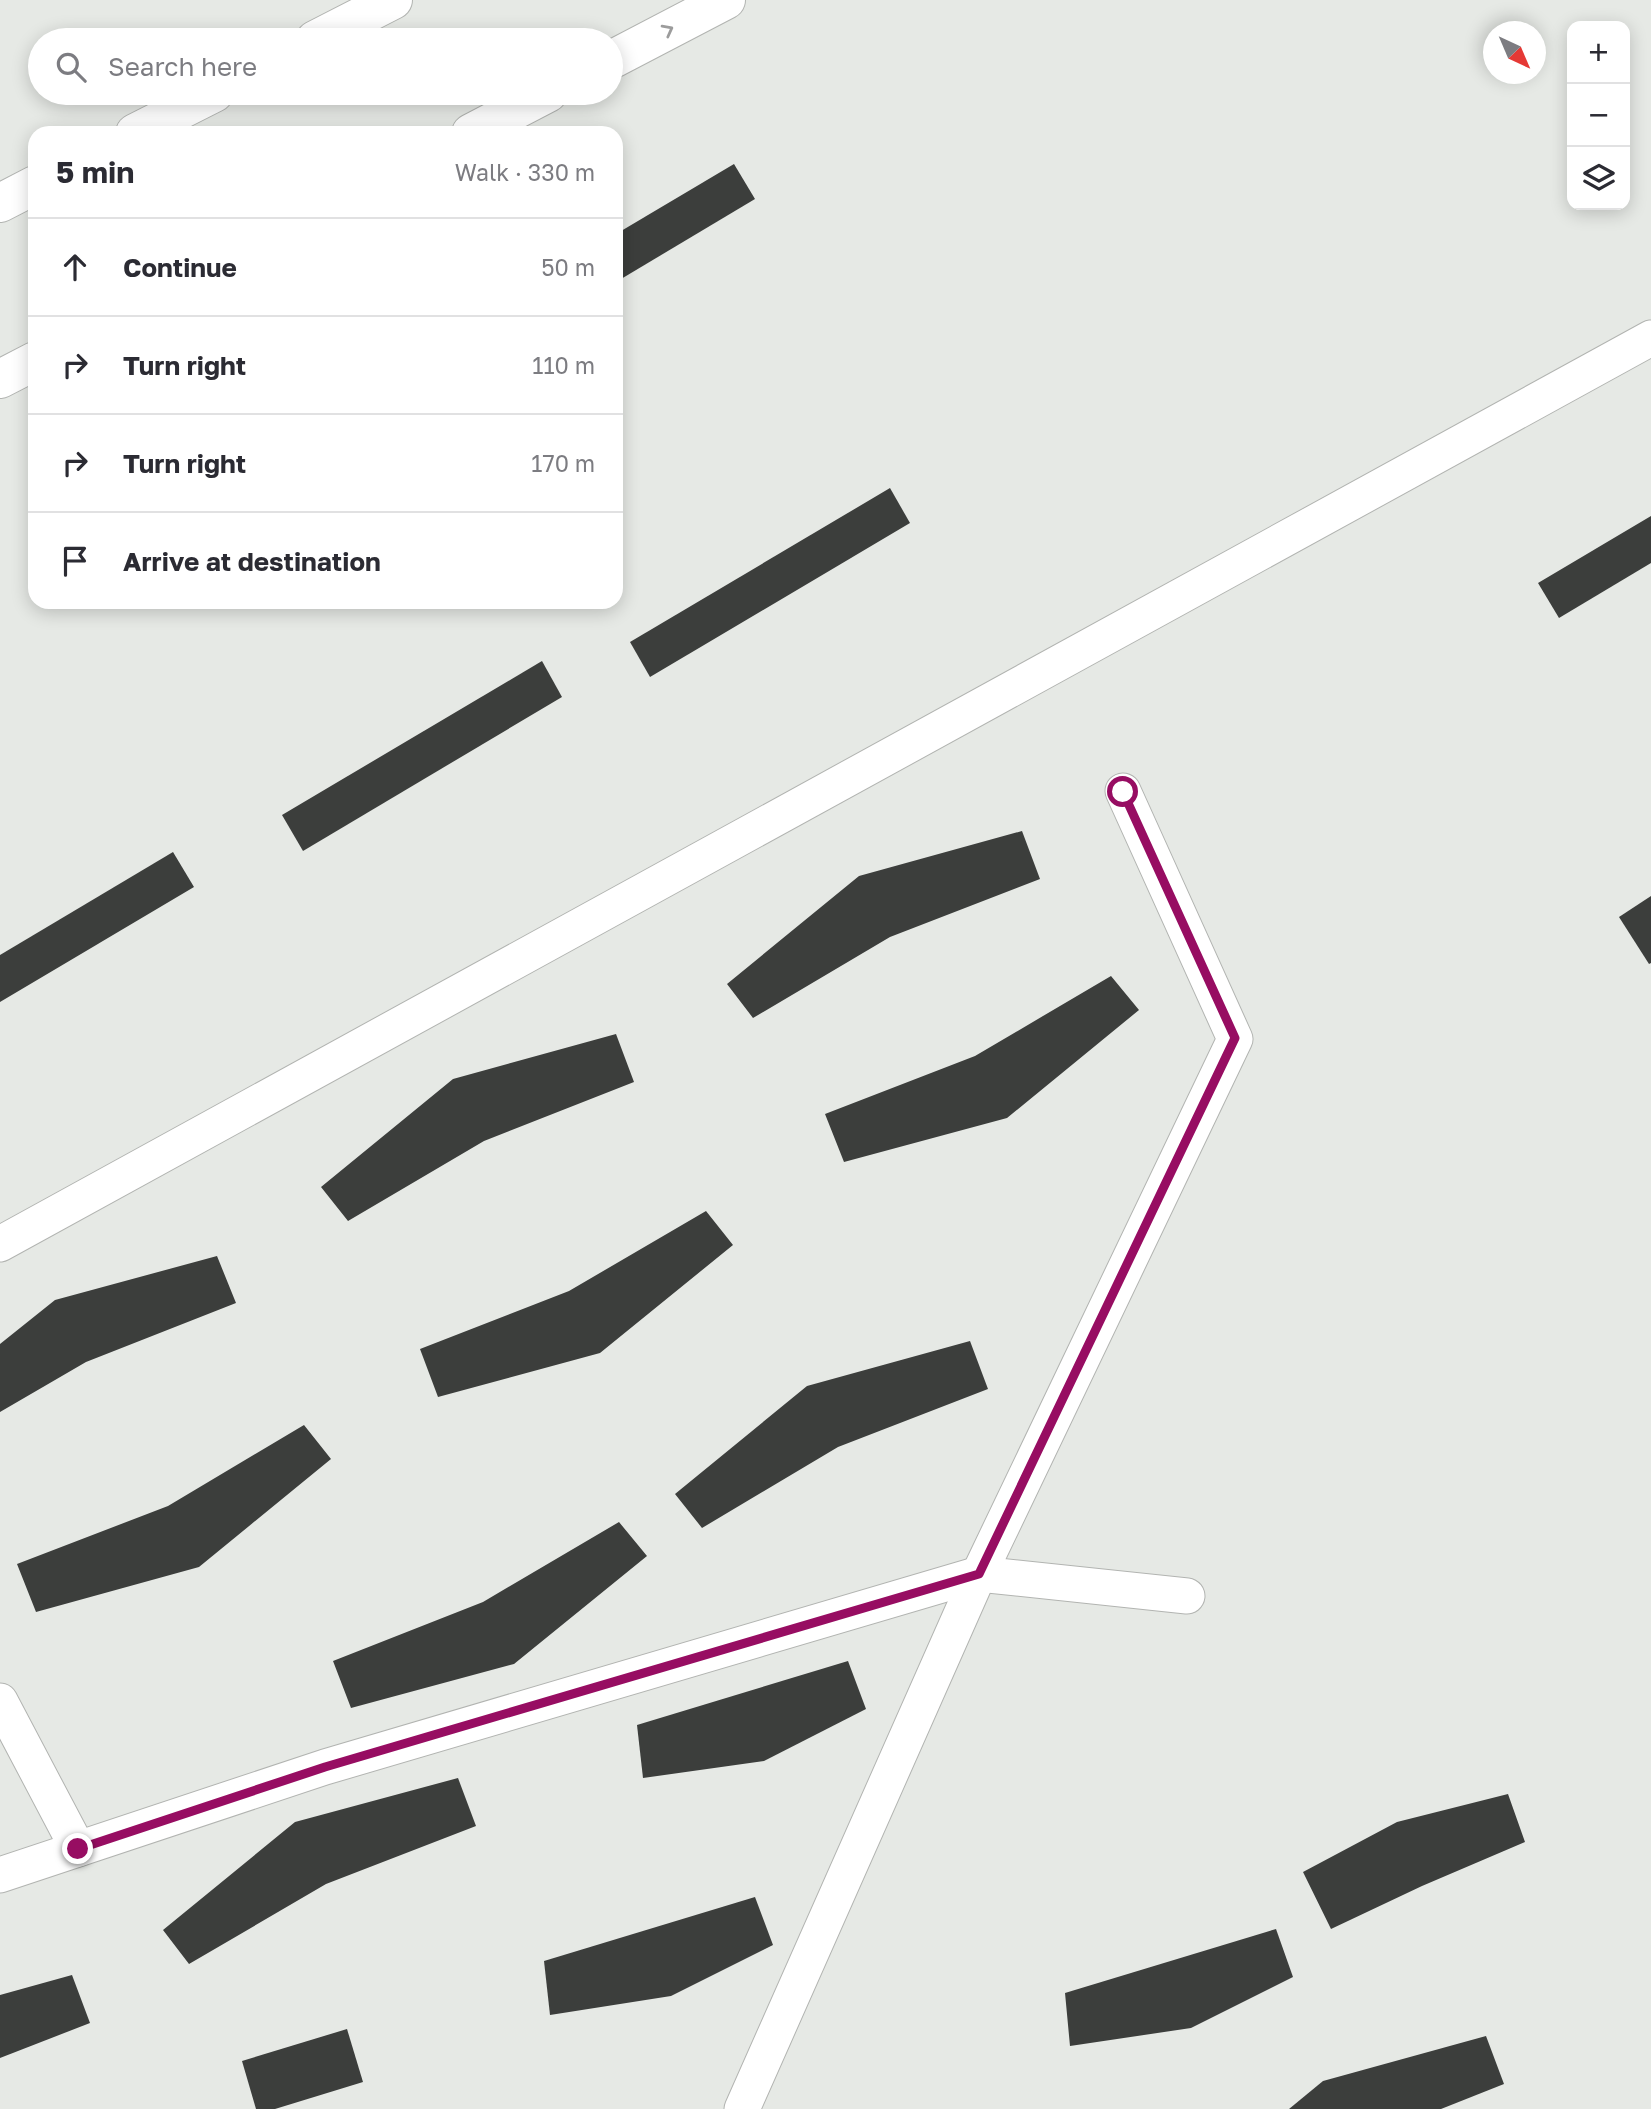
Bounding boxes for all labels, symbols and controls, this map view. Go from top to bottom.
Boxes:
north arrow [1483,21,1546,84]
map controls [1567,21,1630,210]
button: + [1567,21,1630,84]
one-way arrow [661,25,674,38]
search box [28,28,623,105]
icon: search [52,48,90,86]
text: Search here [108,51,257,82]
button: − [1567,84,1630,147]
button: layers [1567,147,1630,210]
text: 5 min [56,154,134,190]
text: Walk · 330 m [455,158,595,186]
icon: ahead [56,248,94,286]
text: Continue [123,252,237,283]
text: 50 m [541,253,595,281]
icon: right [56,346,94,384]
text: Turn right [123,350,246,381]
text: 110 m [532,351,595,379]
icon: right [56,444,94,482]
text: Turn right [123,448,246,479]
text: 170 m [531,449,595,477]
icon: arrive [56,542,94,580]
text: Arrive at destination [123,546,381,577]
route start [1107,776,1138,807]
route end [62,1833,93,1864]

